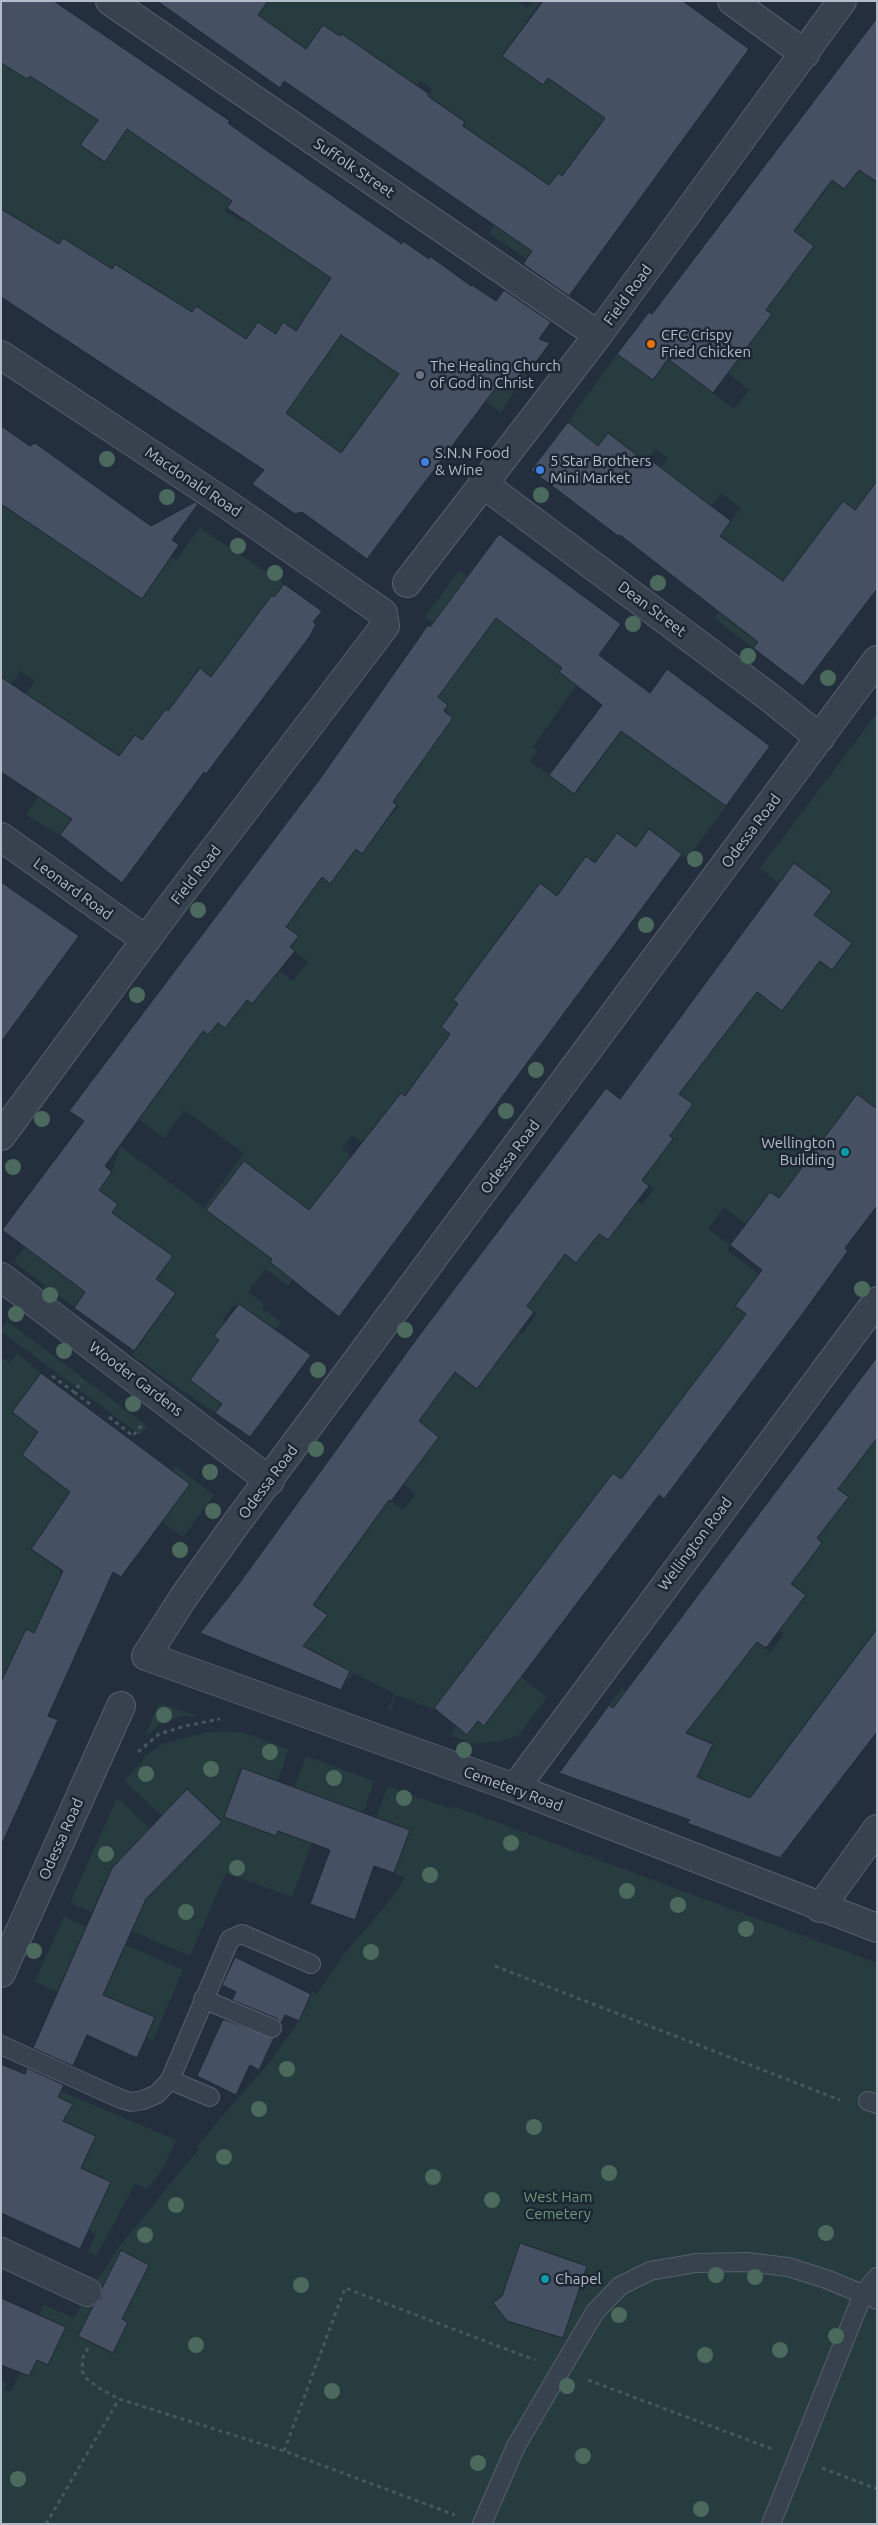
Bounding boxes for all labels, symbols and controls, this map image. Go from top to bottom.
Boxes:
street label: Suffolk Street [310,134,398,202]
street label: Field Road [600,261,656,329]
place label: CFC Crispy Fried Chicken [661,326,751,361]
marker: CFC Crispy Fried Chicken [645,338,657,350]
place label: The Healing Church of God in Christ [430,357,561,392]
marker: The Healing Church of God in Christ [414,369,426,381]
street label: Macdonald Road [141,443,245,521]
place label: S.N.N Food & Wine [435,444,510,479]
place label: 5 Star Brothers Mini Market [550,452,651,487]
marker: S.N.N Food & Wine [419,456,431,468]
marker: 5 Star Brothers Mini Market [534,464,546,476]
street label: Dean Street [614,578,690,640]
street label: Odessa Road [718,791,784,871]
street label: Field Road [167,842,225,908]
street label: Leonard Road [30,854,116,924]
street label: Odessa Road [477,1117,543,1197]
place label: Wellington Building [761,1134,835,1169]
marker: Wellington Building [839,1146,851,1158]
street label: Wooder Gardens [86,1338,186,1420]
street label: Odessa Road [235,1442,301,1522]
street label: Wellington Road [654,1494,736,1594]
street label: Cemetery Road [461,1763,565,1815]
street label: Odessa Road [35,1795,87,1883]
park label: West Ham Cemetery [524,2188,592,2223]
place label: Chapel [555,2270,601,2288]
marker: Chapel [539,2273,551,2285]

